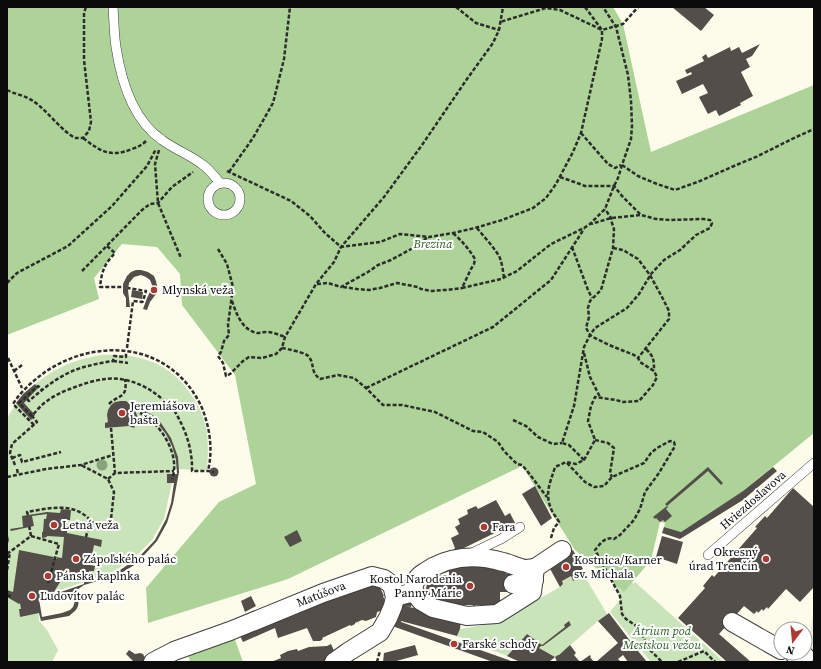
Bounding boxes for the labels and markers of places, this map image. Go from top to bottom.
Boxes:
place label: Mlynská veža [162,282,235,298]
marker: Mlynská veža [149,285,159,295]
place label: Jeremiášova bašta [129,398,197,428]
marker: Jeremiášova bašta [117,408,127,418]
place label: Letná veža [62,517,120,533]
place label: Fara [492,519,516,535]
marker: Letná veža [49,520,59,530]
marker: Fara [479,522,489,532]
place label: Okresný úrad Trenčín [689,544,759,574]
place label: Zápoľského palác [84,551,176,567]
place label: Kostnica/Karner sv. Michala [574,552,662,582]
marker: Zápoľského palác [71,554,81,564]
marker: Okresný úrad Trenčín [761,554,771,564]
marker: Kostnica/Karner sv. Michala [561,562,571,572]
place label: Pánska kaplnka [56,568,141,584]
marker: Pánska kaplnka [43,571,53,581]
place label: Kostol Narodenia Panny Márie [370,571,463,601]
marker: Kostol Narodenia Panny Márie [465,581,475,591]
place label: Ľudovítov palác [40,588,125,604]
marker: Ľudovítov palác [27,591,37,601]
place label: Farské schody [462,636,538,652]
marker: Farské schody [449,639,459,649]

